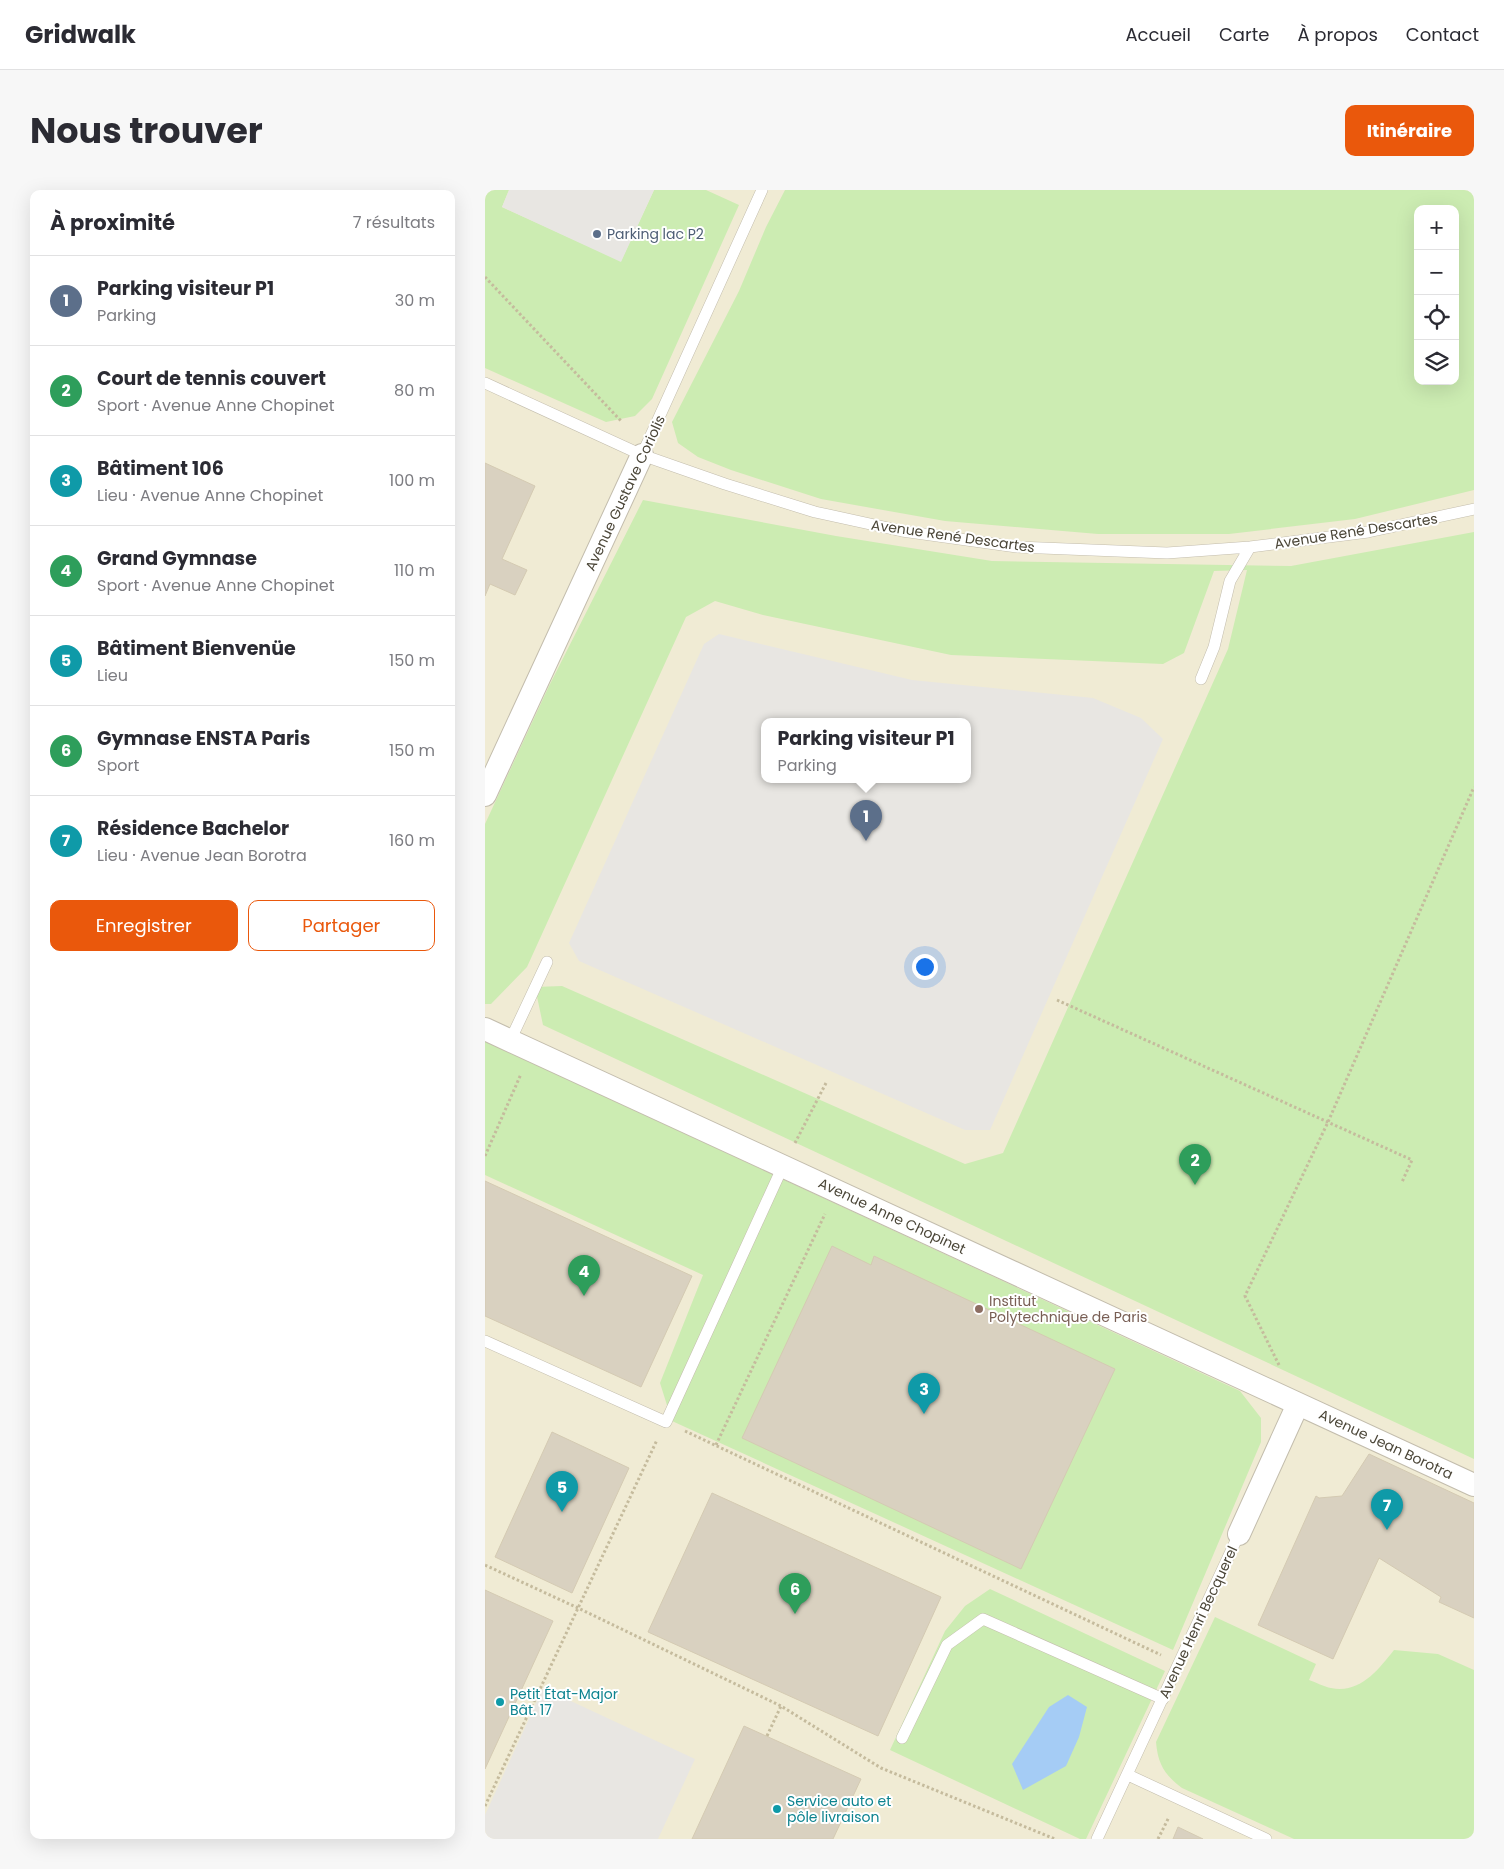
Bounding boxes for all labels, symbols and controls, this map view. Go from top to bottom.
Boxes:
text: Gridwalk [25,18,136,51]
text: Accueil [1125,22,1191,47]
text: Carte [1219,22,1269,47]
text: À propos [1297,22,1378,47]
text: Contact [1406,22,1479,47]
button: Itinéraire [1345,105,1474,156]
text: Nous trouver [30,106,263,155]
map controls [1414,205,1459,385]
button: + [1414,205,1459,250]
text: À proximité [50,208,175,237]
text: 7 résultats [353,211,435,234]
place label: Parking lac P2 [607,224,704,244]
marker: Parking lac P2 [591,228,603,240]
button: − [1414,250,1459,295]
text: Parking visiteur P1 [97,275,274,302]
text: 1 [63,289,69,312]
text: 30 m [395,289,435,312]
button: locate [1414,295,1459,340]
text: Parking [97,304,156,327]
button: layers [1414,340,1459,385]
text: Court de tennis couvert [97,365,326,392]
text: 2 [61,379,71,402]
text: 80 m [394,379,435,402]
text: Sport · Avenue Anne Chopinet [97,394,335,417]
street label: Avenue Gustave Coriolis [580,412,670,574]
text: Bâtiment 106 [97,455,224,482]
text: 3 [61,469,71,492]
text: 100 m [389,469,435,492]
text: Lieu · Avenue Anne Chopinet [97,484,323,507]
street label: Avenue René Descartes [1273,508,1439,554]
street label: Avenue René Descartes [870,515,1036,557]
text: Grand Gymnase [97,545,257,572]
text: 4 [61,559,71,582]
text: 110 m [394,559,435,582]
text: Sport · Avenue Anne Chopinet [97,574,335,597]
text: Bâtiment Bienvenüe [97,635,296,662]
text: 5 [61,649,71,672]
text: 150 m [389,649,435,672]
text: Lieu [97,664,128,687]
popup [761,718,971,783]
text: Gymnase ENSTA Paris [97,725,310,752]
text: Parking visiteur P1 [777,725,955,752]
text: 6 [61,739,71,762]
text: 150 m [389,739,435,762]
text: Sport [97,754,139,777]
text: Parking [777,754,837,777]
pin: 1 [850,800,882,841]
text: Résidence Bachelor [97,815,289,842]
text: 7 [62,829,70,852]
text: 160 m [389,829,435,852]
text: Lieu · Avenue Jean Borotra [97,844,307,867]
button: Enregistrer [50,900,238,951]
button: Partager [248,900,435,951]
your location [912,954,938,980]
pin: 2 [1179,1144,1211,1185]
street label: Avenue Anne Chopinet [815,1173,969,1259]
pin: 4 [568,1255,600,1296]
place label: Institut Polytechnique de Paris [989,1291,1147,1327]
marker: Institut Polytechnique de Paris [973,1303,985,1315]
pin: 3 [908,1373,940,1414]
street label: Avenue Jean Borotra [1316,1404,1456,1484]
pin: 5 [546,1471,578,1512]
pin: 7 [1371,1489,1403,1530]
street label: Avenue Henri Becquerel [1154,1542,1242,1702]
pin: 6 [779,1573,811,1614]
place label: Petit État-Major Bât. 17 [510,1684,618,1720]
marker: Petit État-Major Bât. 17 [494,1696,506,1708]
place label: Service auto et pôle livraison [787,1791,891,1827]
marker: Service auto et pôle livraison [771,1803,783,1815]

